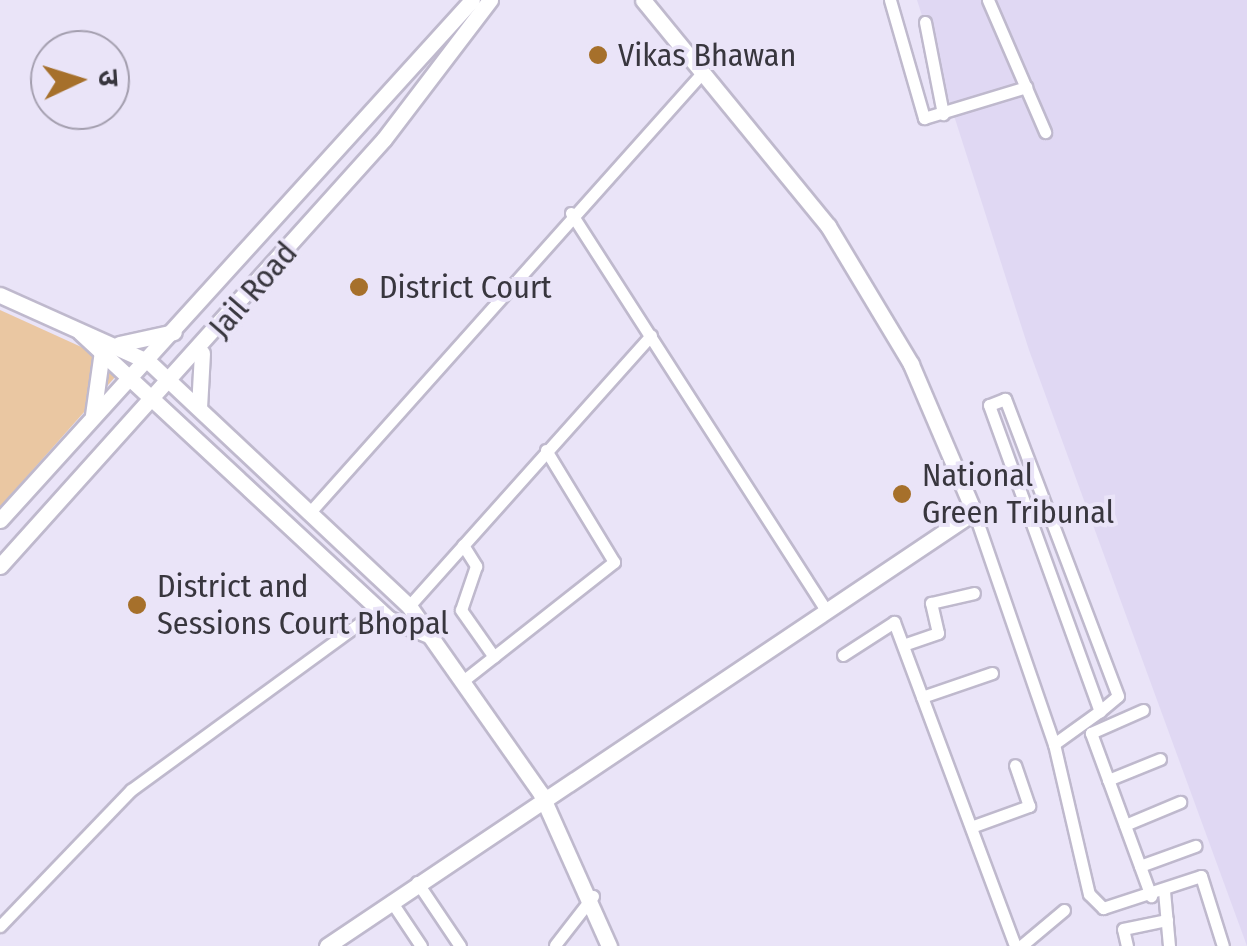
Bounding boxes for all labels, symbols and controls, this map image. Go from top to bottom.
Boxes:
north arrow [30,30,130,130]
place label: Vikas Bhawan [618,36,796,74]
marker: Vikas Bhawan [587,44,609,66]
text: उ [91,69,125,87]
street label: Jail Road [201,234,305,346]
place label: District Court [379,268,552,306]
marker: District Court [348,276,370,298]
place label: National Green Tribunal [922,457,1114,532]
marker: National Green Tribunal [891,483,913,505]
place label: District and Sessions Court Bhopal [157,568,449,643]
marker: District and Sessions Court Bhopal [126,594,148,616]

